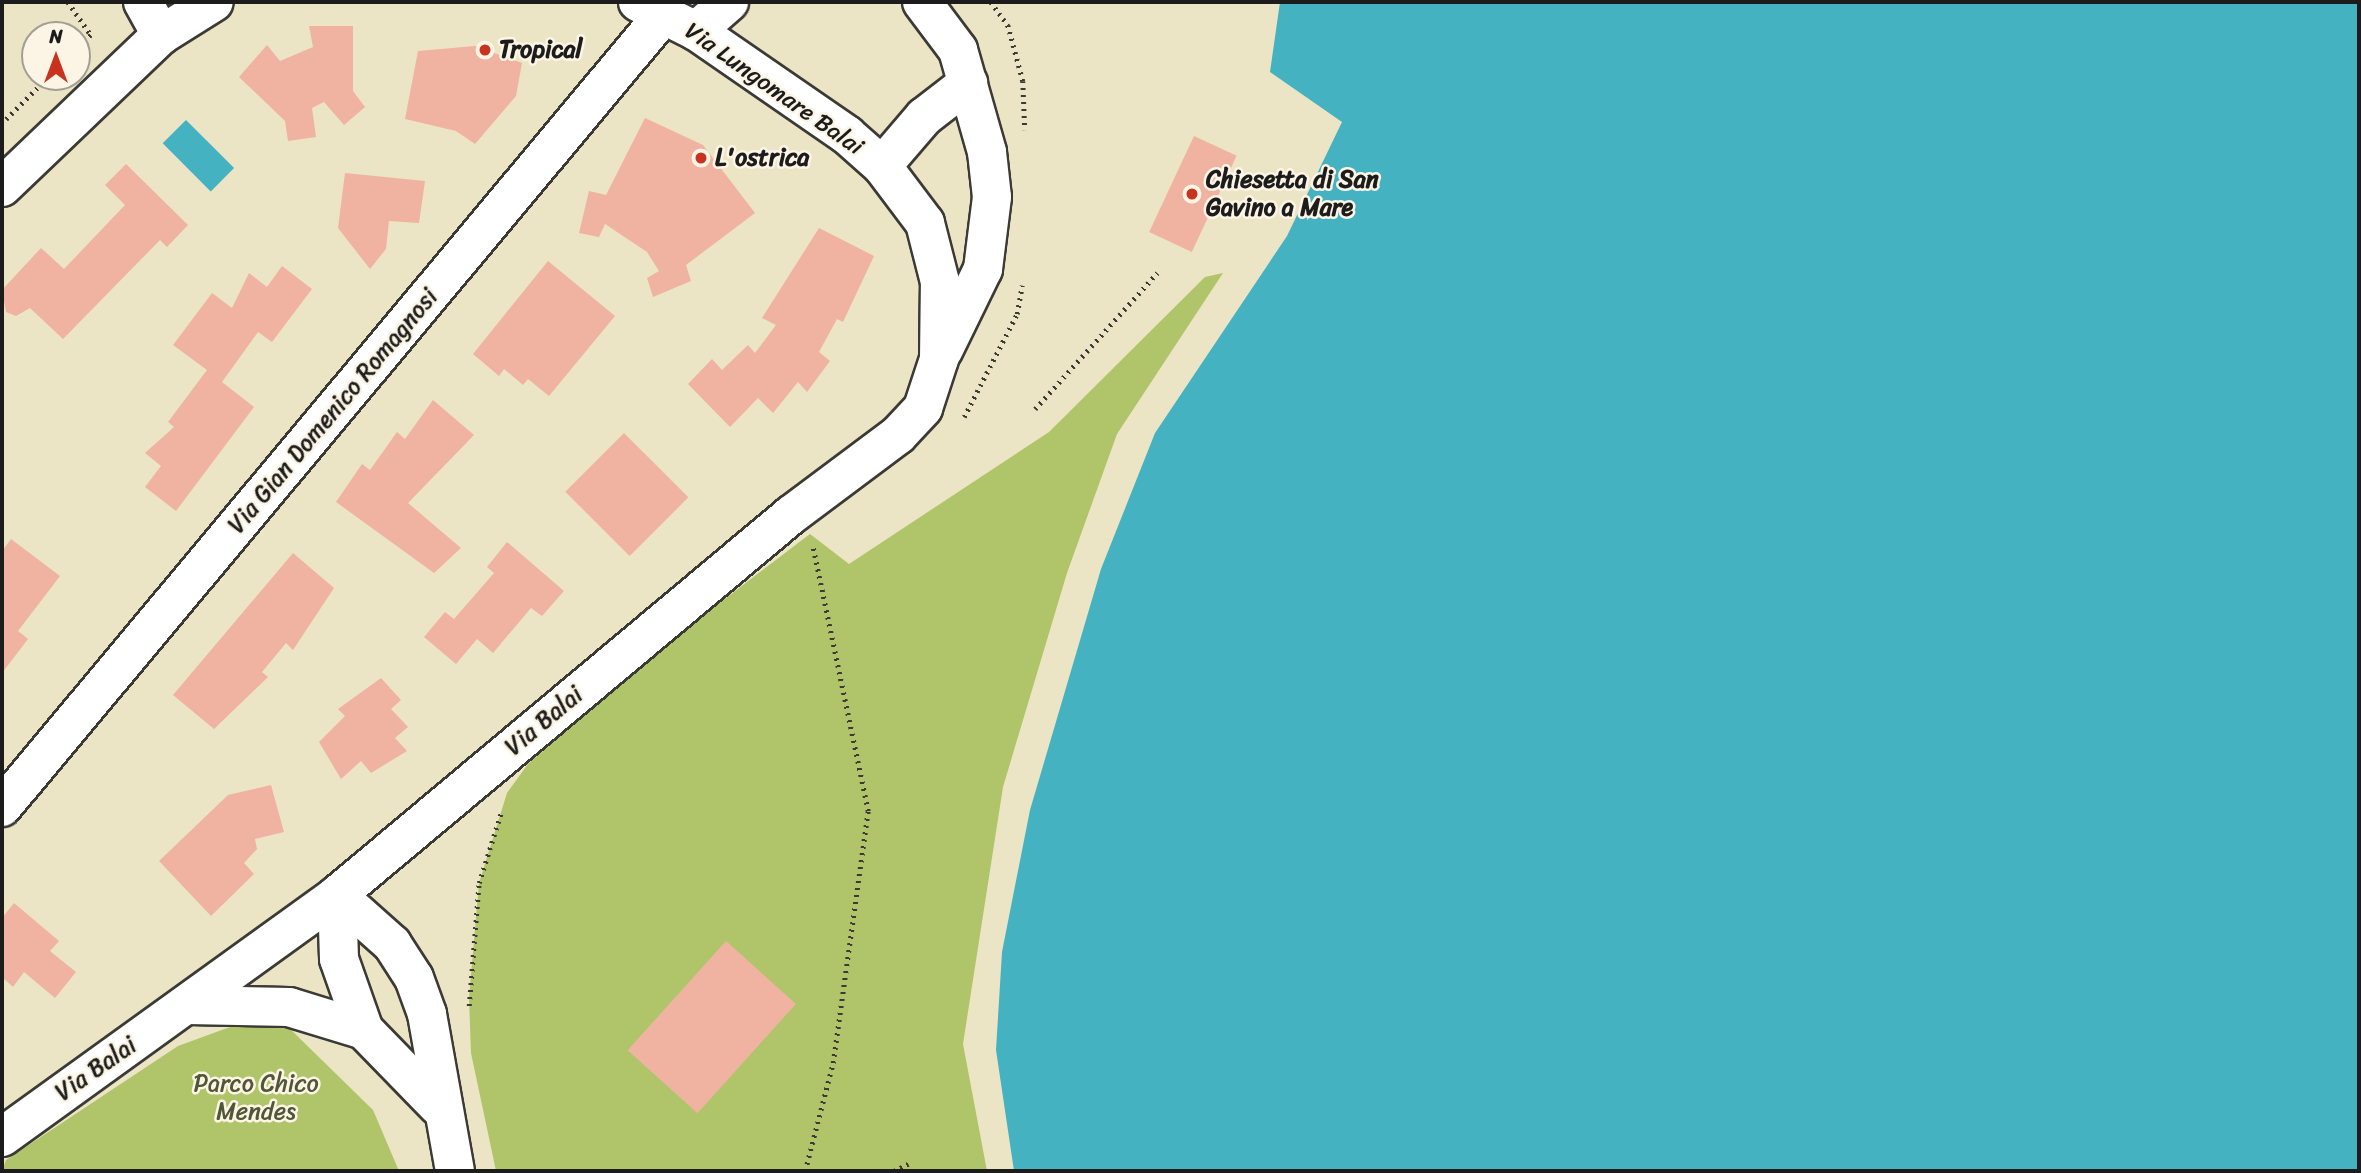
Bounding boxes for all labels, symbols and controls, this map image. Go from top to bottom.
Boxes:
street label: Via Lungomare Balai [679,16,869,162]
text: N [49,20,63,53]
north arrow [21,21,91,91]
place label: Tropical [499,36,582,64]
marker: Tropical [477,42,493,58]
place label: L'ostrica [715,144,809,172]
marker: L'ostrica [693,150,709,166]
place label: Chiesetta di San Gavino a Mare [1206,166,1379,222]
marker: Chiesetta di San Gavino a Mare [1184,186,1200,202]
street label: Via Gian Domenico Romagnosi [222,283,444,539]
street label: Via Balai [500,680,588,762]
street label: Via Balai [50,1031,142,1107]
park label: Parco Chico Mendes [193,1070,319,1126]

